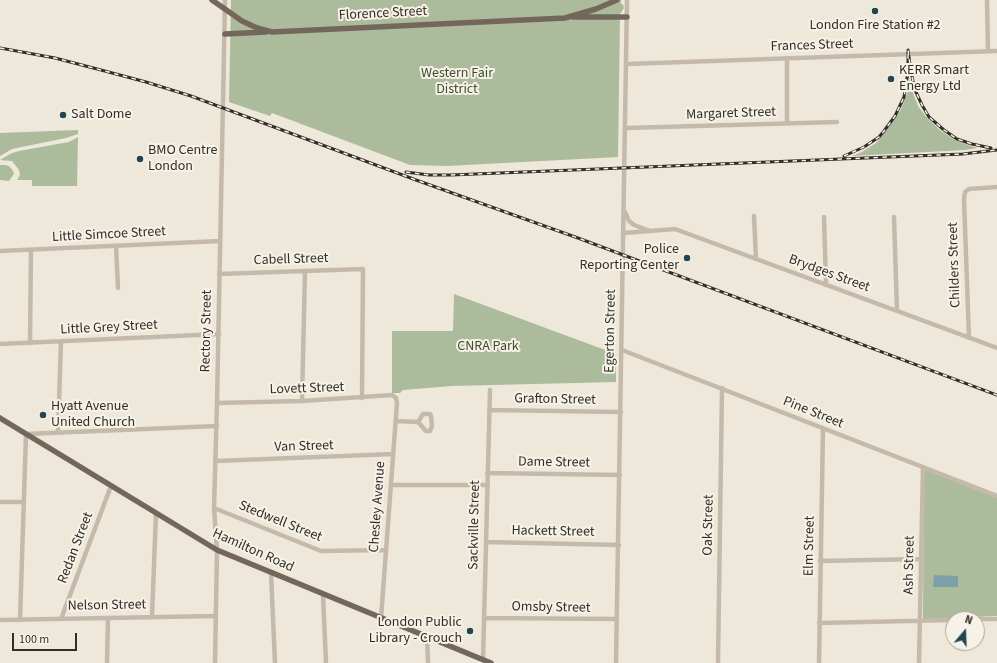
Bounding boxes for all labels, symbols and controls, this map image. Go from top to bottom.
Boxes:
street label: Florence Street [338,3,428,25]
marker: London Fire Station #2 [870,6,880,16]
place label: London Fire Station #2 [809,18,941,34]
street label: Frances Street [770,36,854,56]
place label: KERR Smart Energy Ltd [899,63,969,96]
park label: Western Fair District [421,66,493,98]
marker: KERR Smart Energy Ltd [886,74,896,84]
street label: Margaret Street [686,104,776,124]
place label: Salt Dome [71,107,131,123]
marker: Salt Dome [58,110,68,120]
place label: BMO Centre London [148,143,217,176]
marker: BMO Centre London [135,154,145,164]
street label: Childers Street [945,222,965,308]
street label: Little Simcoe Street [52,224,166,246]
place label: Police Reporting Center [579,242,679,274]
street label: Cabell Street [253,250,329,270]
street label: Brydges Street [786,252,872,296]
marker: Police Reporting Center [682,253,692,263]
street label: Rectory Street [198,289,216,373]
street label: Egerton Street [602,289,620,373]
street label: Little Grey Street [60,317,158,339]
park label: CNRA Park [457,339,519,355]
street label: Lovett Street [269,379,345,399]
street label: Grafton Street [514,391,596,409]
street label: Pine Street [780,393,846,433]
place label: Hyatt Avenue United Church [51,399,135,432]
marker: Hyatt Avenue United Church [38,410,48,420]
street label: Van Street [274,438,334,456]
street label: Dame Street [518,454,590,472]
street label: Chesley Avenue [366,461,390,553]
street label: Sackville Street [466,480,484,570]
street label: Oak Street [700,494,718,556]
street label: Stedwell Street [236,498,324,546]
street label: Redan Street [55,510,97,586]
street label: Elm Street [801,516,819,576]
street label: Hackett Street [511,523,595,541]
street label: Hamilton Road [210,526,296,576]
street label: Ash Street [901,535,919,595]
street label: Nelson Street [68,597,146,615]
street label: Omsby Street [511,599,591,617]
north arrow [945,611,985,651]
text: N [963,612,975,628]
place label: London Public Library - Crouch [369,615,462,648]
scale bar [14,625,79,651]
marker: London Public Library - Crouch [465,626,475,636]
text: 100 m [19,631,49,648]

